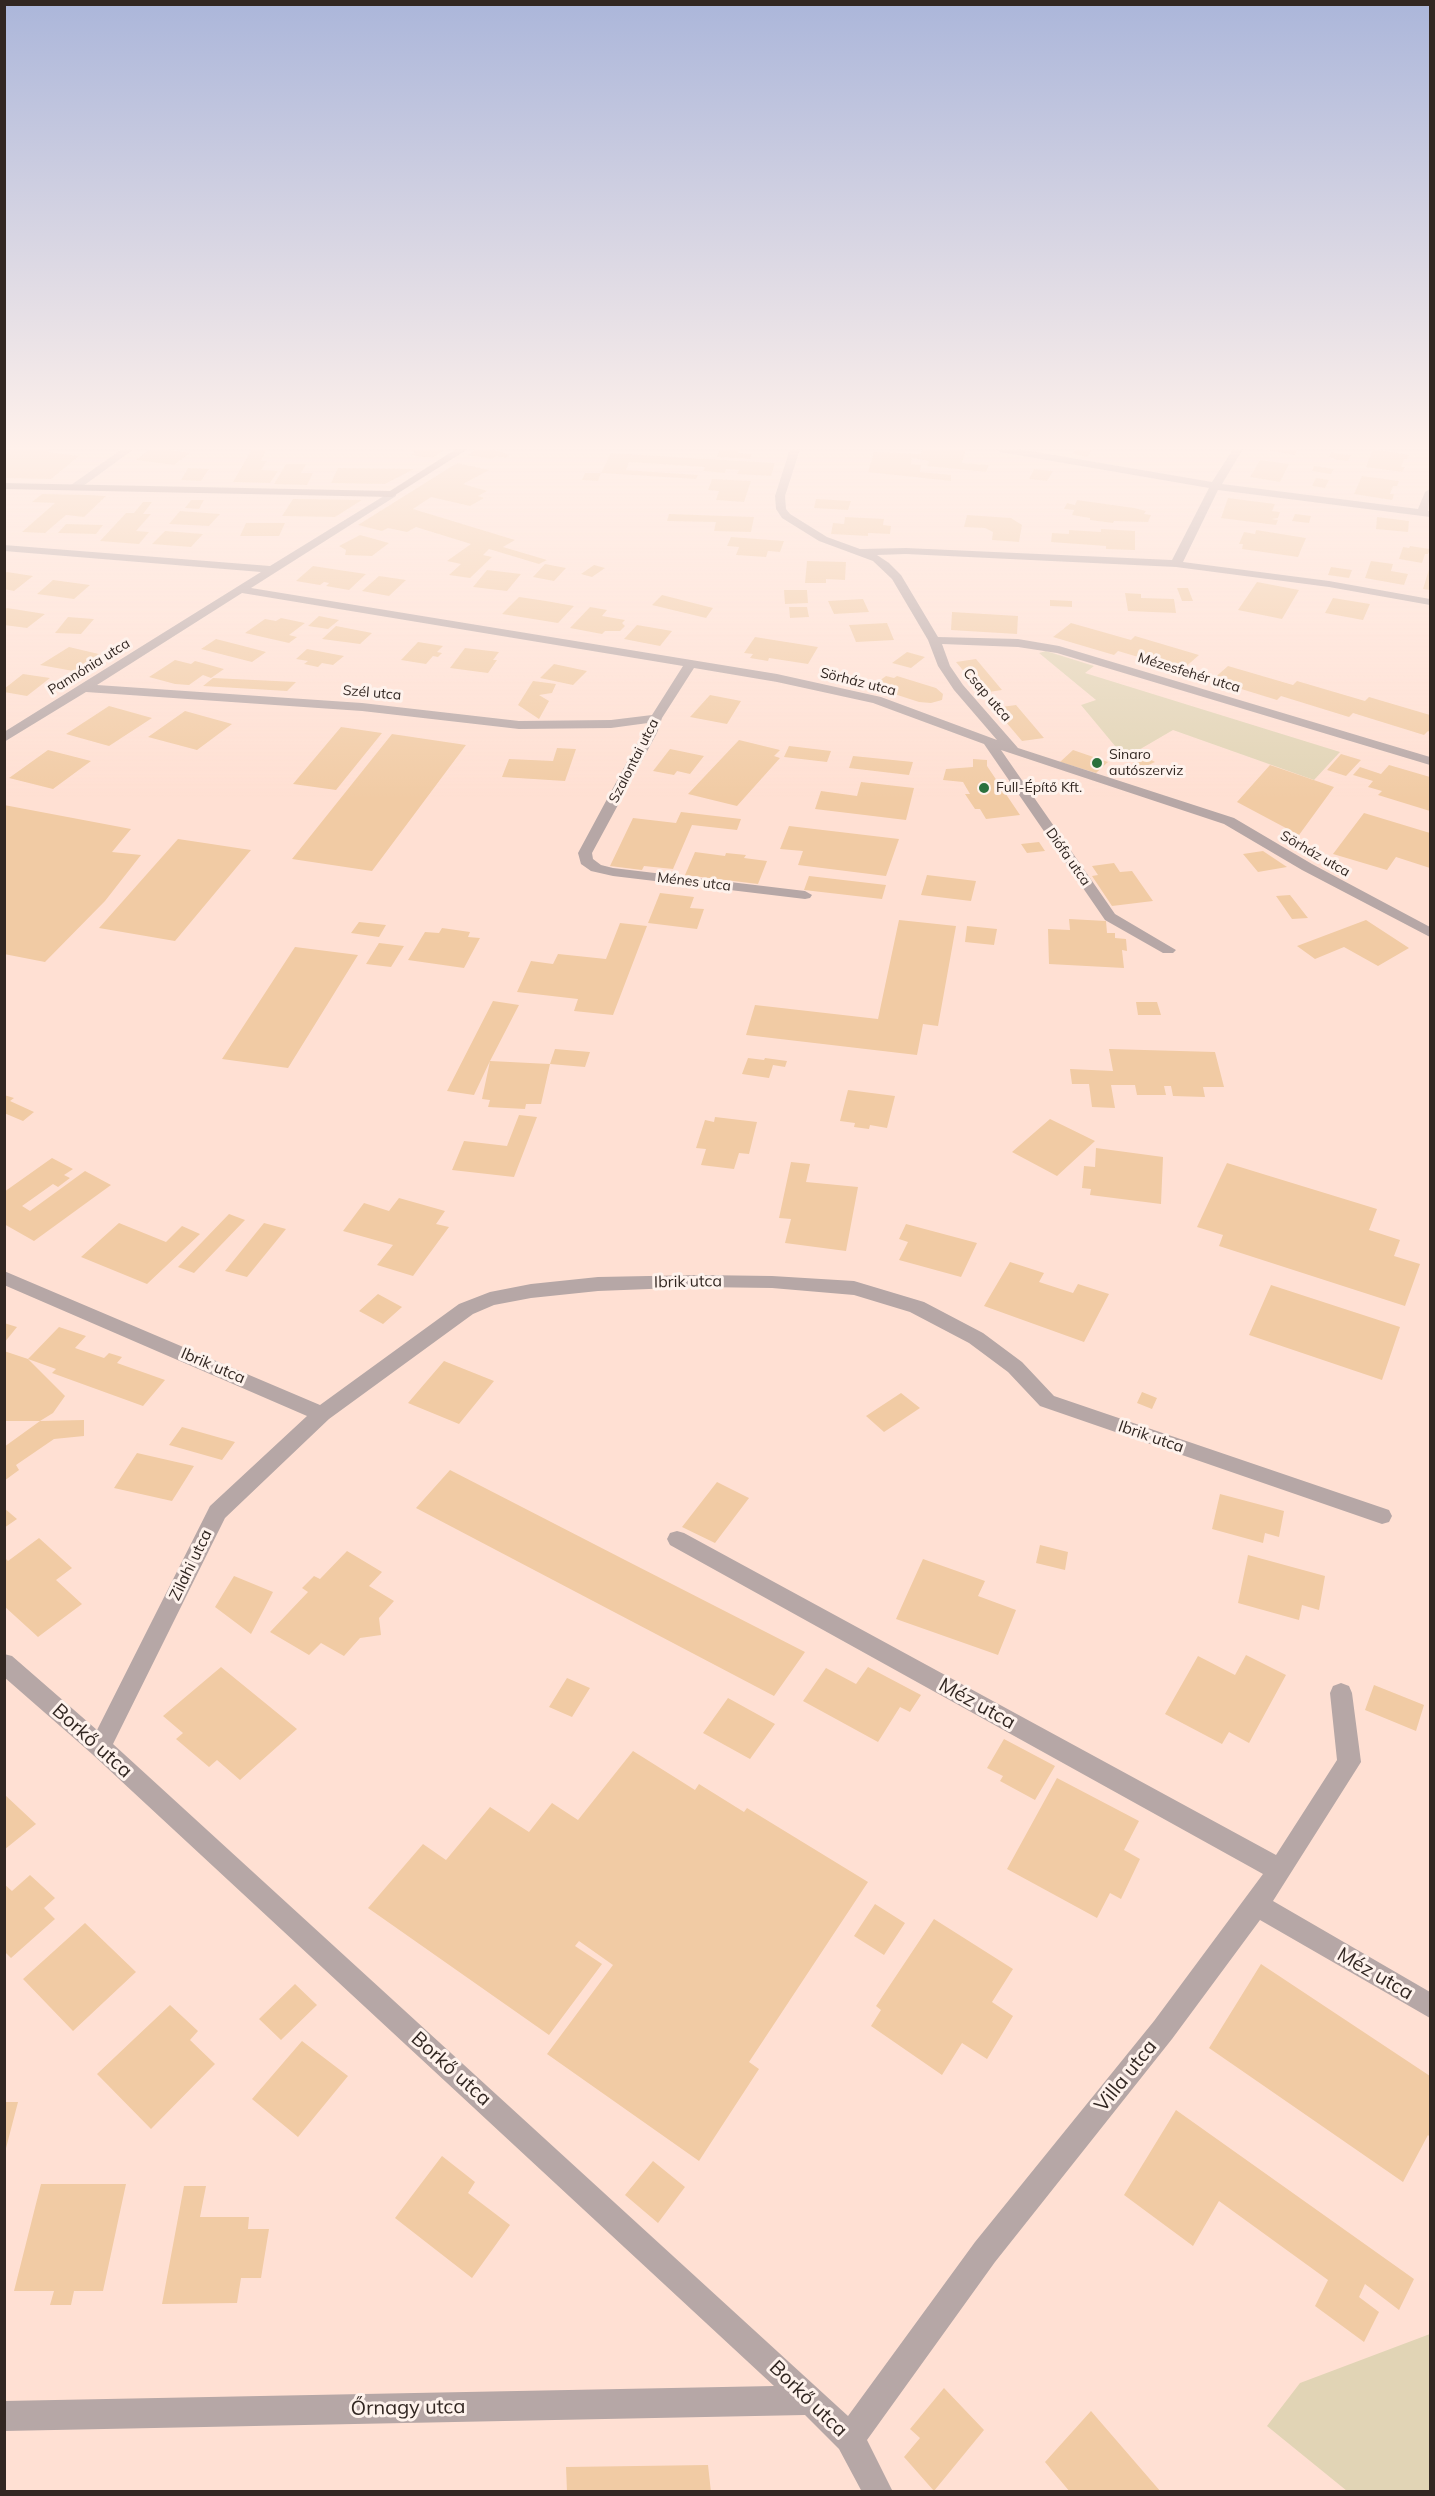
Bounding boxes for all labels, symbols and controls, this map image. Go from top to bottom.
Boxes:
street label: Pannónia utca [45,635,133,699]
street label: Mézesfehér utca [1136,649,1242,697]
street label: Sörház utca [818,664,898,700]
street label: Csap utca [959,665,1015,725]
street label: Szél utca [342,682,402,704]
street label: Szalontai utca [606,716,662,806]
place label: Sinaro autószerviz [1109,747,1183,780]
marker: Sinaro autószerviz [1090,756,1104,770]
place label: Full-Építő Kft. [996,780,1082,796]
marker: Full-Építő Kft. [977,781,991,795]
street label: Diófa utca [1042,825,1094,889]
street label: Sörház utca [1277,827,1353,881]
street label: Ménes utca [656,869,732,895]
street label: Ibrik utca [654,1272,722,1292]
street label: Ibrik utca [178,1344,248,1388]
street label: Ibrik utca [1116,1417,1186,1457]
street label: Zilahi utca [166,1526,216,1604]
street label: Méz utca [935,1673,1019,1735]
street label: Borkő utca [47,1699,137,1783]
street label: Méz utca [1333,1943,1417,2005]
street label: Borkő utca [406,2027,496,2111]
street label: Villa utca [1090,2035,1162,2117]
street label: Borkő utca [764,2356,852,2442]
street label: Őrnagy utca [351,2395,465,2421]

